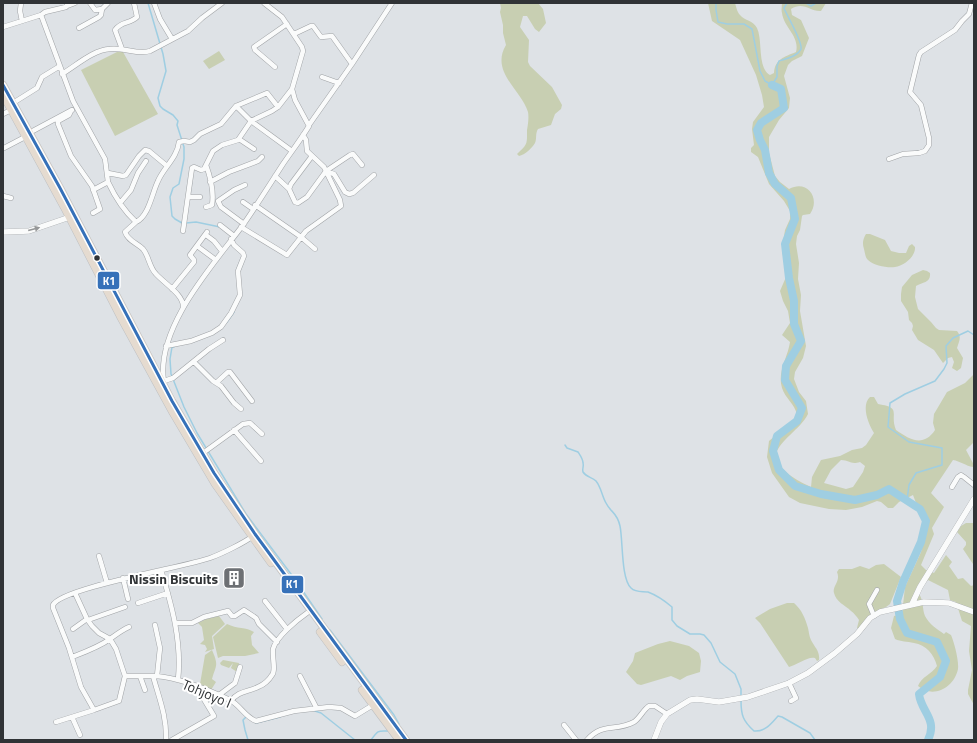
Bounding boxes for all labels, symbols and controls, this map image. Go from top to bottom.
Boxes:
one-way arrow [27,226,40,232]
unlabelled marker [92,253,102,263]
line badge: K1 [97,271,120,290]
text: K1 [103,273,115,289]
building icon: Nissin Biscuits [221,565,247,591]
place label: Nissin Biscuits [129,568,218,589]
line badge: K1 [281,575,304,594]
text: K1 [286,576,298,592]
street label: Tohjoyo I [179,673,235,713]

